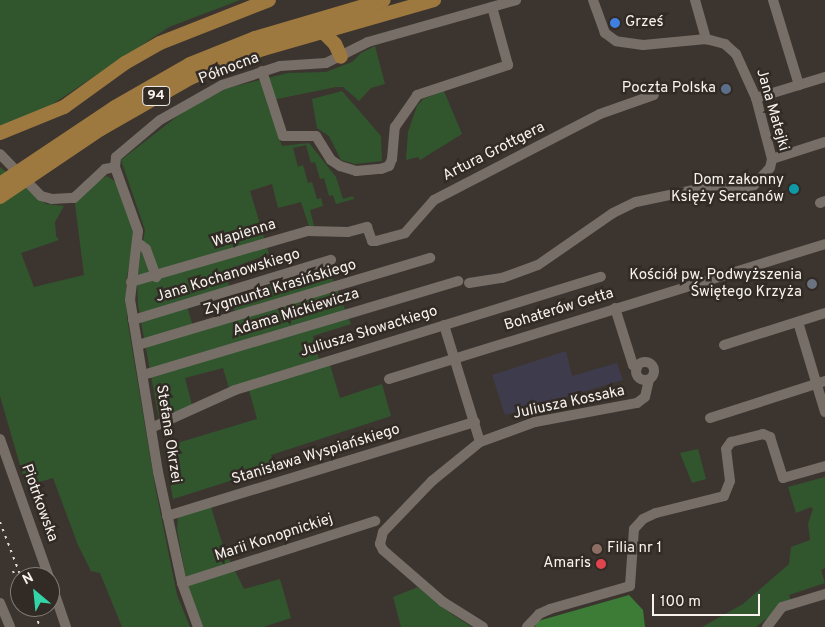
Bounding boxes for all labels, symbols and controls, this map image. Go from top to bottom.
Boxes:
place label: Grześ [625,14,664,32]
marker: Grześ [609,17,621,29]
street label: Północna [196,49,262,89]
street label: Jana Matejki [752,67,792,153]
place label: Poczta Polska [622,80,716,98]
marker: Poczta Polska [720,83,732,95]
road number: 94 [141,84,171,108]
street label: Artura Grottgera [440,119,548,185]
place label: Dom zakonny Księży Sercanów [671,171,784,206]
marker: Dom zakonny Księży Sercanów [788,183,800,195]
street label: Wapienna [210,216,278,252]
street label: Jana Kochanowskiego [154,245,302,307]
street label: Zygmunta Krasińskiego [201,256,359,320]
place label: Kościół pw. Podwyższenia Świętego Krzyża [629,266,802,301]
marker: Kościół pw. Podwyższenia Świętego Krzyża [806,278,818,290]
street label: Adama Mickiewicza [231,285,361,341]
street label: Bohaterów Getta [502,285,616,335]
street label: Juliusza Słowackiego [298,303,440,361]
street label: Juliusza Kossaka [512,382,626,424]
street label: Stefana Okrzei [151,384,185,484]
street label: Stanisława Wyspiańskiego [230,421,402,489]
street label: Piotrkowska [17,462,61,544]
street label: Marii Konopnickiej [213,510,335,566]
place label: Filia nr 1 [607,540,662,558]
marker: Filia nr 1 [591,543,603,555]
place label: Amaris [543,555,591,573]
marker: Amaris [595,558,607,570]
north arrow [10,567,60,617]
text: N [20,569,37,589]
scale bar [655,584,762,616]
text: 100 m [660,593,701,612]

